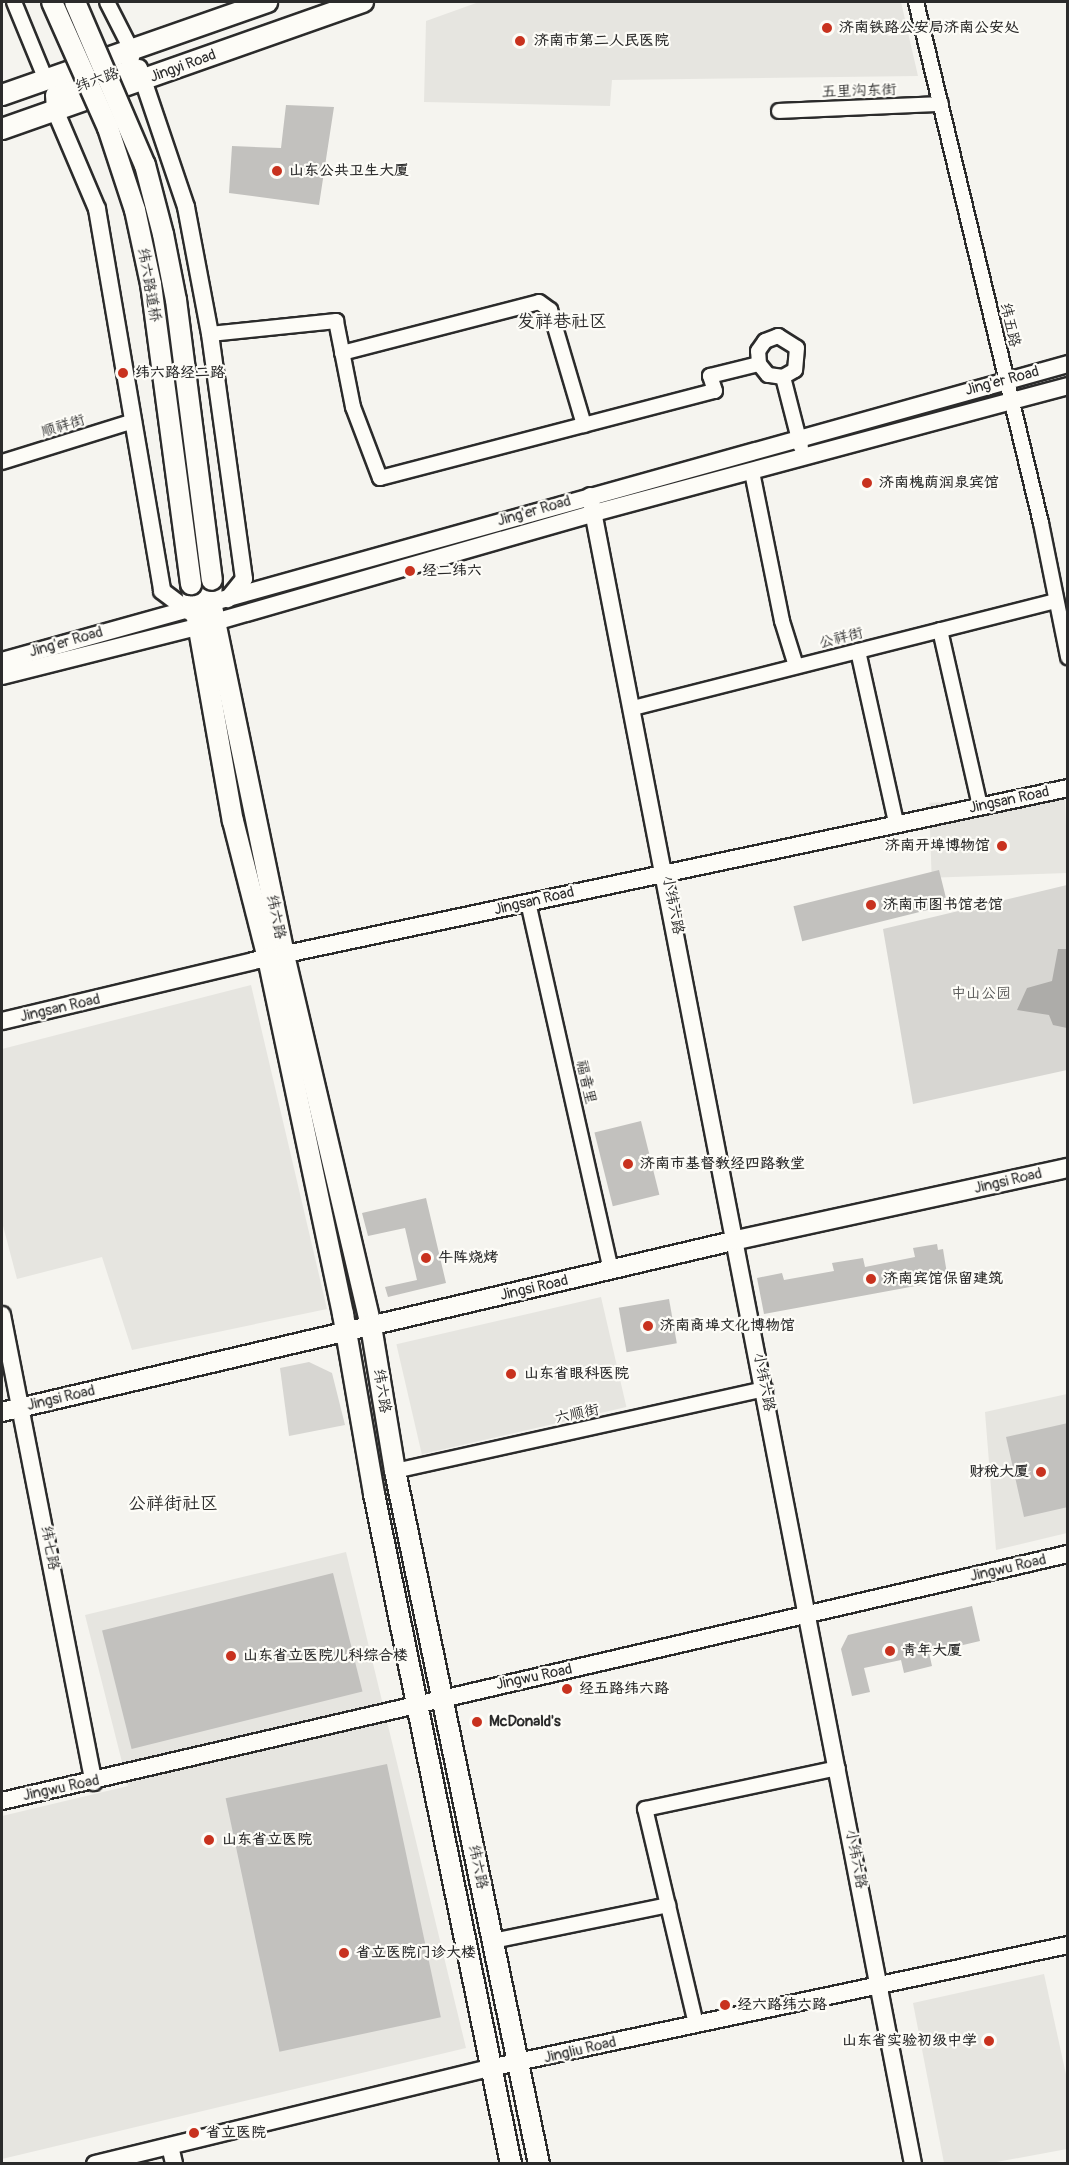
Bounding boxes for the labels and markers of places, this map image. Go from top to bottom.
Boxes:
place label: 济南铁路公安局济南公安处 [839,19,1019,37]
marker: 济南铁路公安局济南公安处 [820,21,834,35]
marker: 济南市第二人民医院 [511,32,529,50]
place label: 济南市第二人民医院 [534,32,669,50]
place label: 山东公共卫生大厦 [289,162,409,180]
marker: 山东公共卫生大厦 [270,164,284,178]
place label: 纬六路经二路 [135,364,225,382]
marker: 纬六路经二路 [116,366,130,380]
place label: 济南槐荫润泉宾馆 [879,474,999,492]
marker: 济南槐荫润泉宾馆 [860,476,874,490]
place label: 经二纬六 [422,562,482,580]
marker: 经二纬六 [403,564,417,578]
place label: 济南开埠博物馆 [885,837,990,855]
marker: 济南开埠博物馆 [995,839,1009,853]
place label: 济南市图书馆老馆 [883,896,1003,914]
marker: 济南市图书馆老馆 [864,898,878,912]
place label: 济南市基督教经四路教堂 [640,1155,805,1173]
marker: 济南市基督教经四路教堂 [621,1157,635,1171]
place label: 牛阵烧烤 [438,1249,498,1267]
marker: 牛阵烧烤 [419,1251,433,1265]
place label: 济南宾馆保留建筑 [883,1270,1003,1288]
marker: 济南宾馆保留建筑 [864,1272,878,1286]
place label: 济南商埠文化博物馆 [660,1317,795,1335]
marker: 济南商埠文化博物馆 [641,1319,655,1333]
marker: 山东省眼科医院 [502,1365,520,1383]
place label: 山东省眼科医院 [524,1365,629,1383]
place label: 财税大厦 [969,1463,1029,1481]
marker: 财税大厦 [1034,1465,1048,1479]
place label: 青年大厦 [902,1642,962,1660]
marker: 青年大厦 [883,1644,897,1658]
place label: 山东省立医院儿科综合楼 [243,1647,408,1665]
marker: 山东省立医院儿科综合楼 [224,1649,238,1663]
place label: 经五路纬六路 [579,1680,669,1698]
marker: 经五路纬六路 [560,1682,574,1696]
place label: McDonald's [489,1713,561,1731]
marker: McDonald's [470,1715,484,1729]
marker: 山东省立医院 [200,1831,218,1849]
place label: 山东省立医院 [222,1831,312,1849]
place label: 省立医院门诊大楼 [356,1944,476,1962]
marker: 省立医院门诊大楼 [337,1946,351,1960]
place label: 经六路纬六路 [737,1996,827,2014]
marker: 经六路纬六路 [718,1998,732,2012]
place label: 山东省实验初级中学 [842,2032,977,2050]
marker: 山东省实验初级中学 [982,2034,996,2048]
place label: 省立医院 [206,2124,266,2142]
marker: 省立医院 [187,2126,201,2140]

